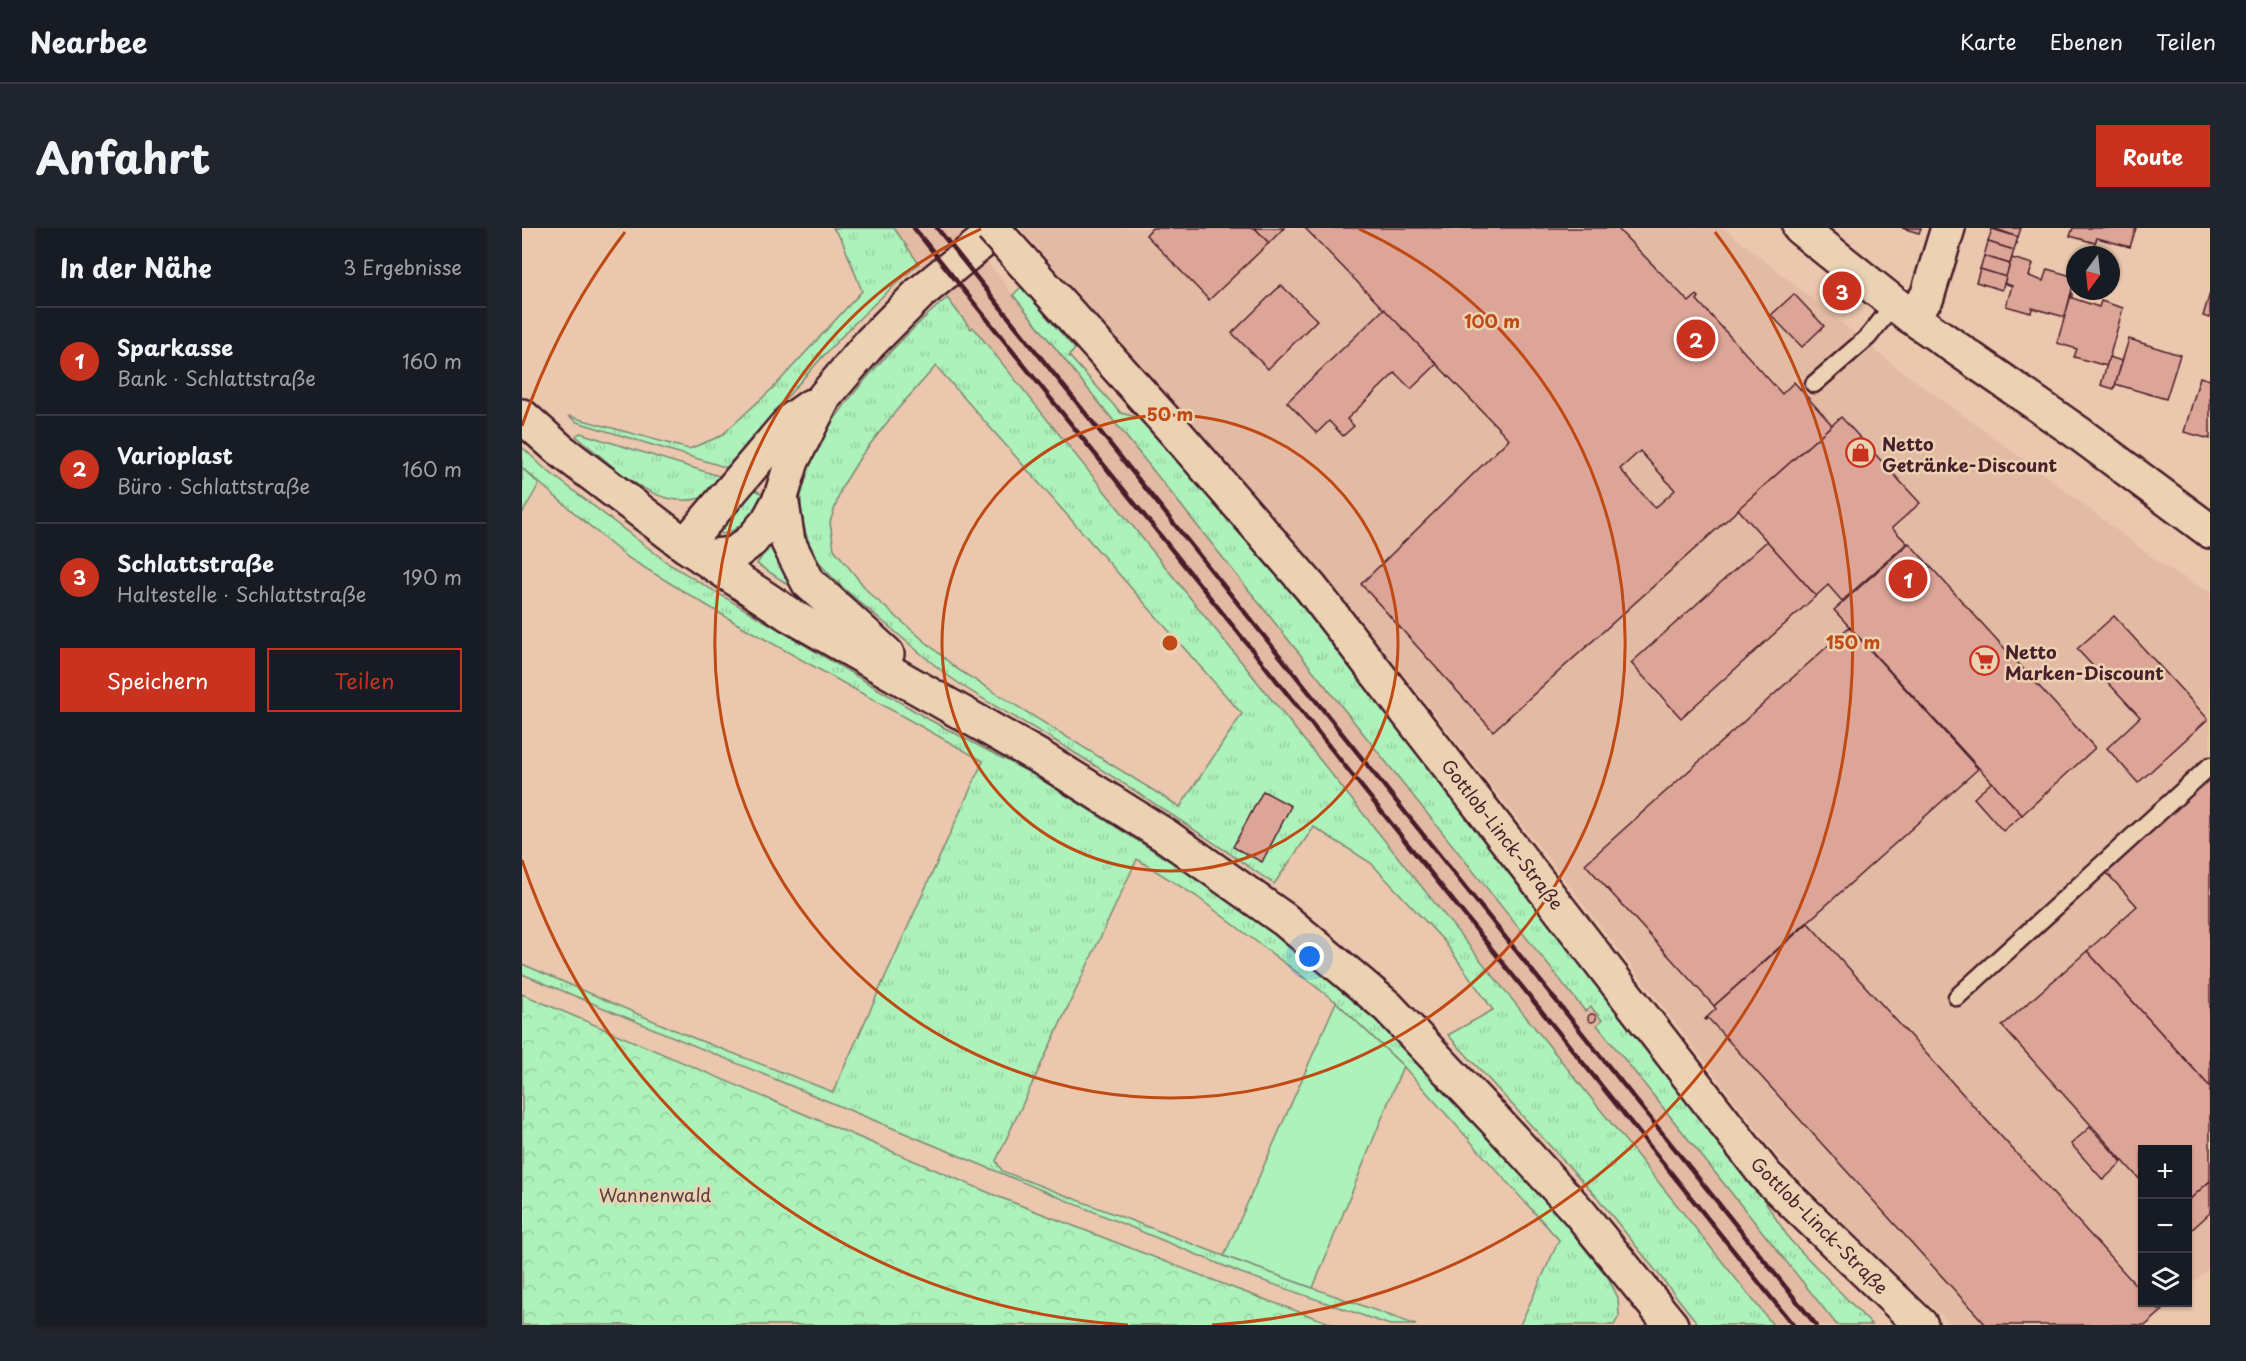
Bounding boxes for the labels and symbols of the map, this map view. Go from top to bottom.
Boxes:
north arrow [2066,246,2120,300]
pin: 3 [1822,268,1862,314]
text: 100 m [1464,307,1520,334]
pin: 2 [1676,316,1716,362]
text: 50 m [1147,400,1193,427]
place label: Netto Getränke-Discount [1882,430,2058,478]
shop icon: Netto Getränke-Discount [1845,437,1877,469]
pin: 1 [1888,556,1928,602]
text: 150 m [1826,628,1880,655]
centre of rings [1160,633,1180,653]
place label: Netto Marken-Discount [2005,638,2164,686]
supermarket icon: Netto Marken-Discount [1968,645,2000,677]
street label: Gottlob-Linck-Straße [1435,753,1571,915]
your location [1295,942,1324,971]
street label: Gottlob-Linck-Straße [1745,1150,1895,1300]
park label: Wannenwald [599,1181,711,1208]

